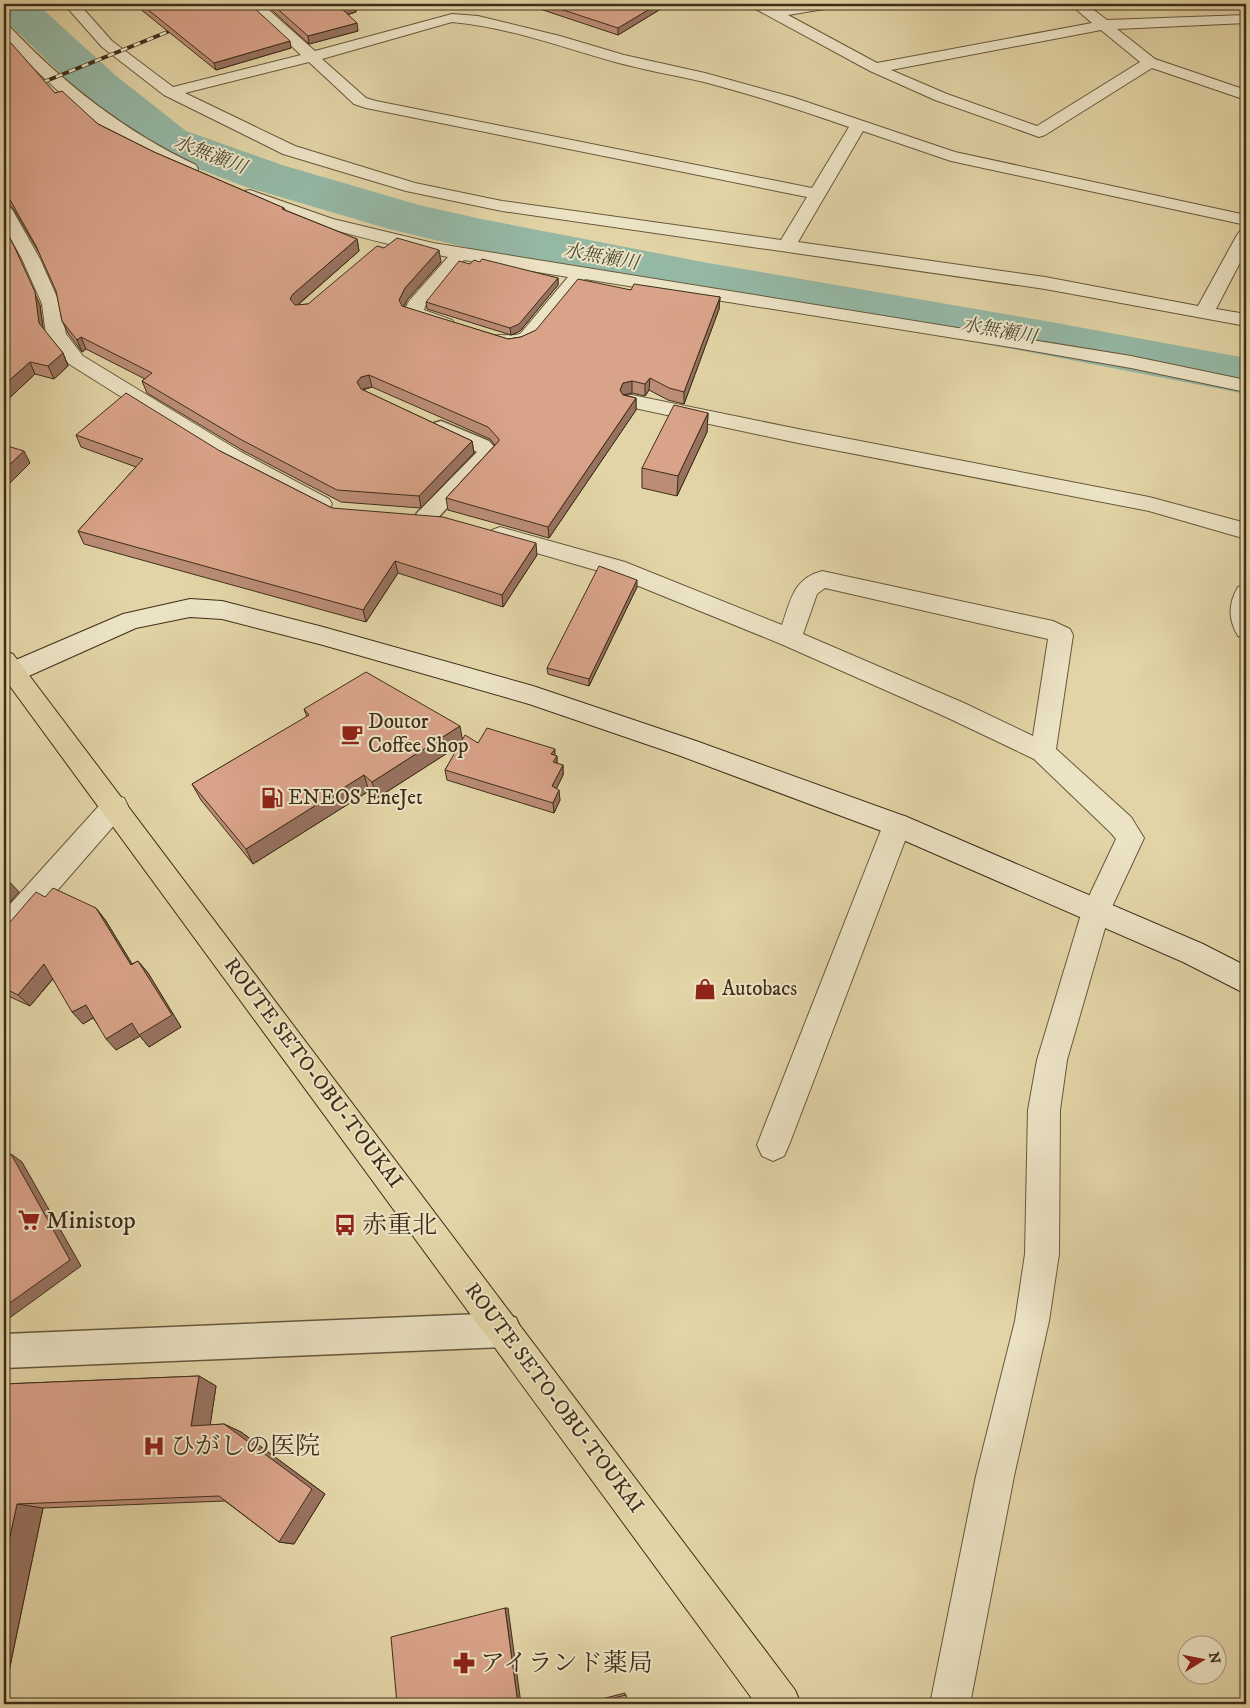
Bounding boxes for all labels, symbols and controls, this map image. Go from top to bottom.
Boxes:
water label: 水無瀬川 [170,131,251,180]
water label: 水無瀬川 [562,239,642,275]
water label: 水無瀬川 [960,313,1040,349]
place label: Doutor Coffee Shop [368,709,468,759]
cafe icon: Doutor Coffee Shop [339,721,365,747]
fuel station icon: ENEOS EneJet [259,785,285,811]
place label: ENEOS EneJet [288,785,423,811]
street label: ROUTE SETO-OBU-TOUKAI [218,953,408,1193]
shop icon: Autobacs [692,976,718,1002]
place label: Autobacs [722,976,797,1002]
place label: Ministop [46,1205,136,1236]
supermarket icon: Ministop [16,1207,42,1233]
place label: 赤重北 [362,1210,437,1241]
bus stop icon: 赤重北 [332,1212,358,1238]
street label: ROUTE SETO-OBU-TOUKAI [459,1278,649,1518]
place label: ひがしの医院 [170,1431,320,1462]
hospital icon: ひがしの医院 [141,1433,167,1459]
north arrow [1178,1636,1228,1686]
place label: アイランド薬局 [480,1648,653,1679]
pharmacy icon: アイランド薬局 [451,1650,477,1676]
text: N [1204,1651,1224,1666]

